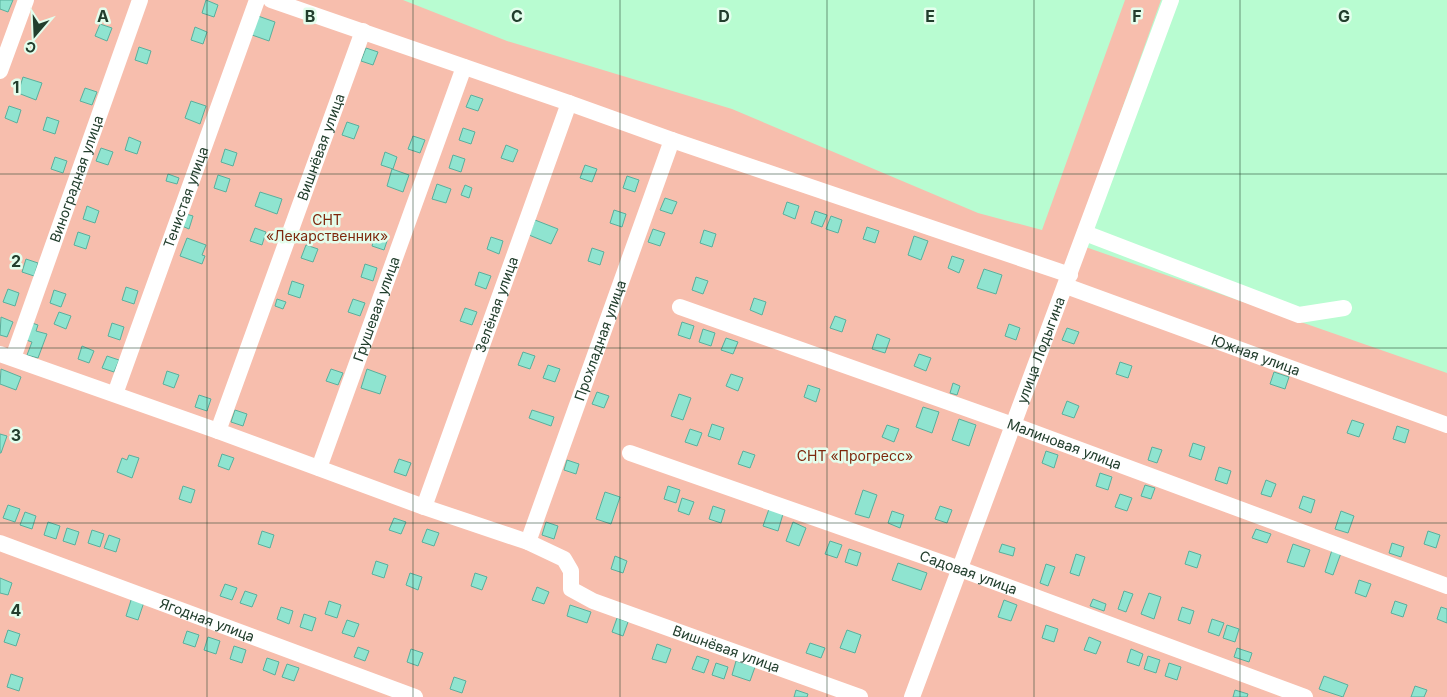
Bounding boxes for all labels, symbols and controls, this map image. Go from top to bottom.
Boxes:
text: A [97,6,109,26]
text: B [305,6,315,26]
text: C [511,6,523,26]
text: D [718,6,730,26]
text: E [925,6,935,26]
text: F [1132,6,1142,26]
text: G [1338,6,1350,26]
north arrow [10,10,60,60]
text: С [23,38,38,57]
text: 1 [13,77,19,97]
street label: Вишнёвая улица [293,91,348,203]
street label: Виноградная улица [46,113,106,245]
street label: Тенистая улица [159,144,211,250]
park label: СНТ «Лекарственник» [266,211,388,244]
text: 2 [11,251,21,271]
street label: Грушевая улица [349,254,403,364]
street label: Зелёная улица [471,254,521,355]
street label: Прохладная улица [570,278,629,403]
street label: улица Лодыгина [1013,294,1068,406]
street label: Южная улица [1209,331,1303,379]
street label: Малиновая улица [1005,415,1124,473]
text: 3 [11,425,21,445]
park label: СНТ «Прогресс» [797,447,913,464]
street label: Садовая улица [918,547,1020,598]
street label: Ягодная улица [158,594,257,645]
text: 4 [11,600,22,620]
street label: Вишнёвая улица [671,621,782,676]

